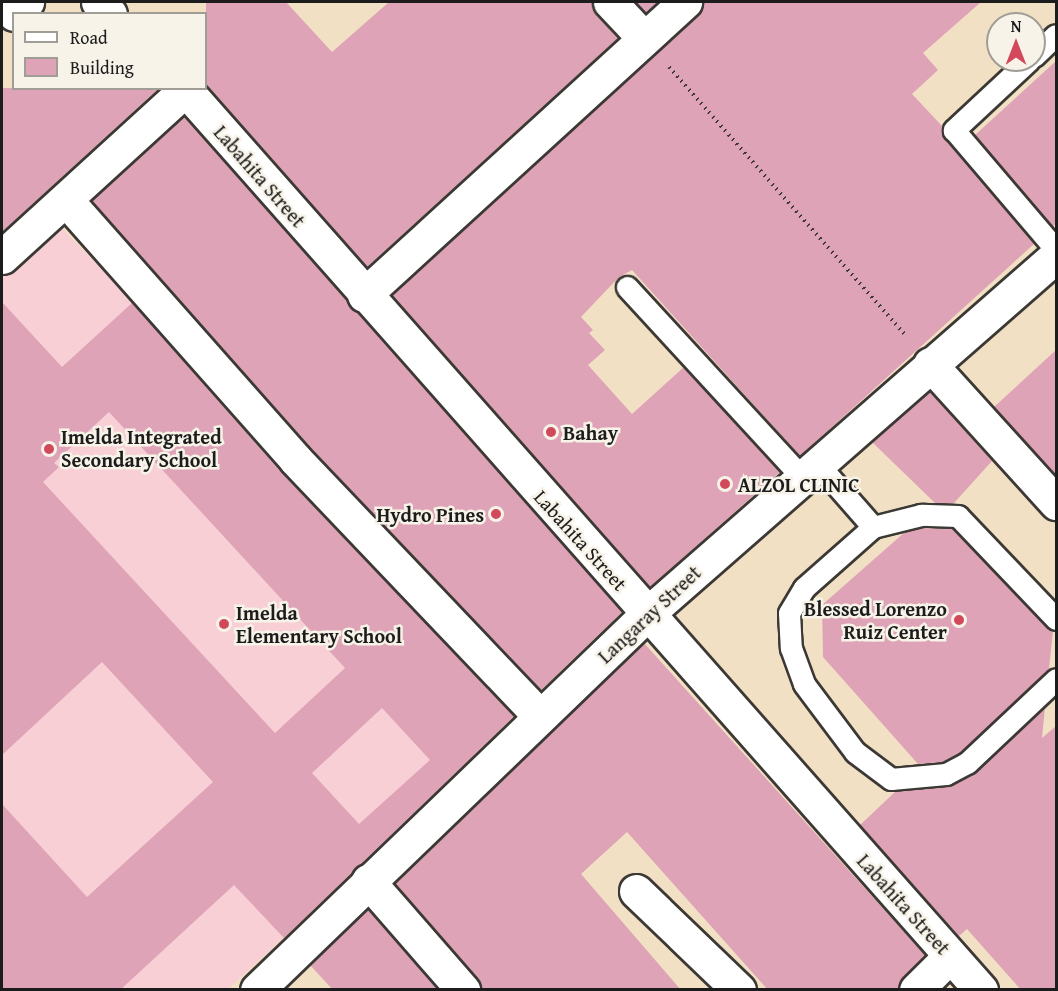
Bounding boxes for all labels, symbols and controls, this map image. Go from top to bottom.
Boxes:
legend [12,12,207,90]
north arrow [986,12,1046,72]
text: N [1011,14,1021,38]
text: Road [70,24,108,51]
text: Building [70,54,134,81]
street label: Labahita Street [209,120,311,232]
place label: Bahay [563,420,618,444]
place label: Imelda Integrated Secondary School [61,425,222,472]
marker: Bahay [544,425,558,439]
marker: Imelda Integrated Secondary School [42,442,56,456]
place label: ALZOL CLINIC [738,472,859,496]
marker: ALZOL CLINIC [716,475,734,493]
street label: Labahita Street [529,485,633,595]
place label: Hydro Pines [376,502,484,526]
marker: Hydro Pines [489,507,503,521]
street label: Langaray Street [592,560,706,668]
place label: Blessed Lorenzo Ruiz Center [804,596,947,643]
place label: Imelda Elementary School [236,600,402,647]
marker: Blessed Lorenzo Ruiz Center [952,613,966,627]
marker: Imelda Elementary School [217,617,231,631]
street label: Labahita Street [852,849,956,959]

